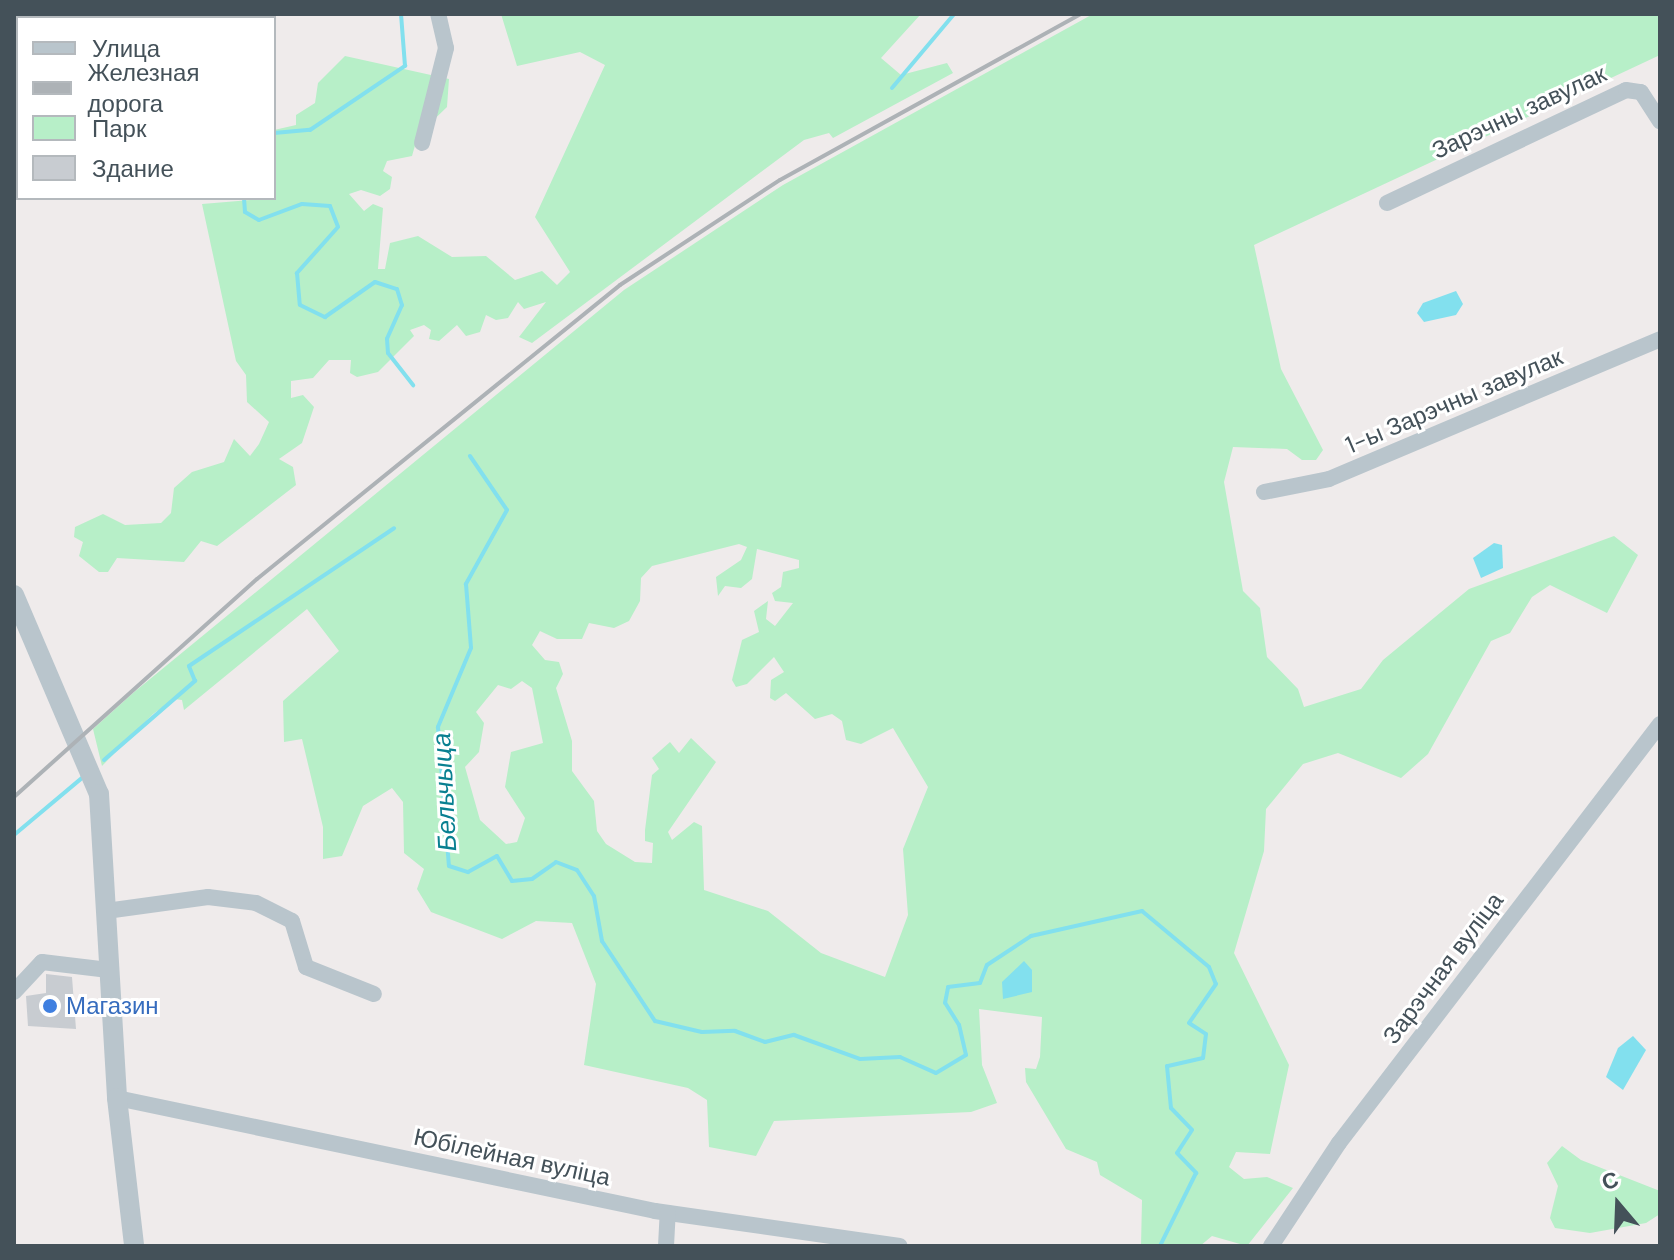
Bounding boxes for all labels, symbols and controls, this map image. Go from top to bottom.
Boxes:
legend [16,16,276,200]
text: Улица [92,33,160,64]
text: Железная дорога [88,57,199,119]
street label: Зарэчны завулак [1427,59,1611,165]
text: Парк [92,113,146,144]
text: Здание [92,153,174,184]
street label: 1-ы Зарэчны завулак [1341,342,1567,460]
water label: Бельчыца [426,732,464,852]
street label: Зарэчная вуліца [1377,887,1509,1049]
place label: Магазин [66,992,159,1020]
marker: Магазин [41,997,59,1015]
street label: Юбілейная вуліца [411,1122,613,1192]
north arrow [1578,1164,1658,1244]
text: С [1598,1165,1622,1197]

